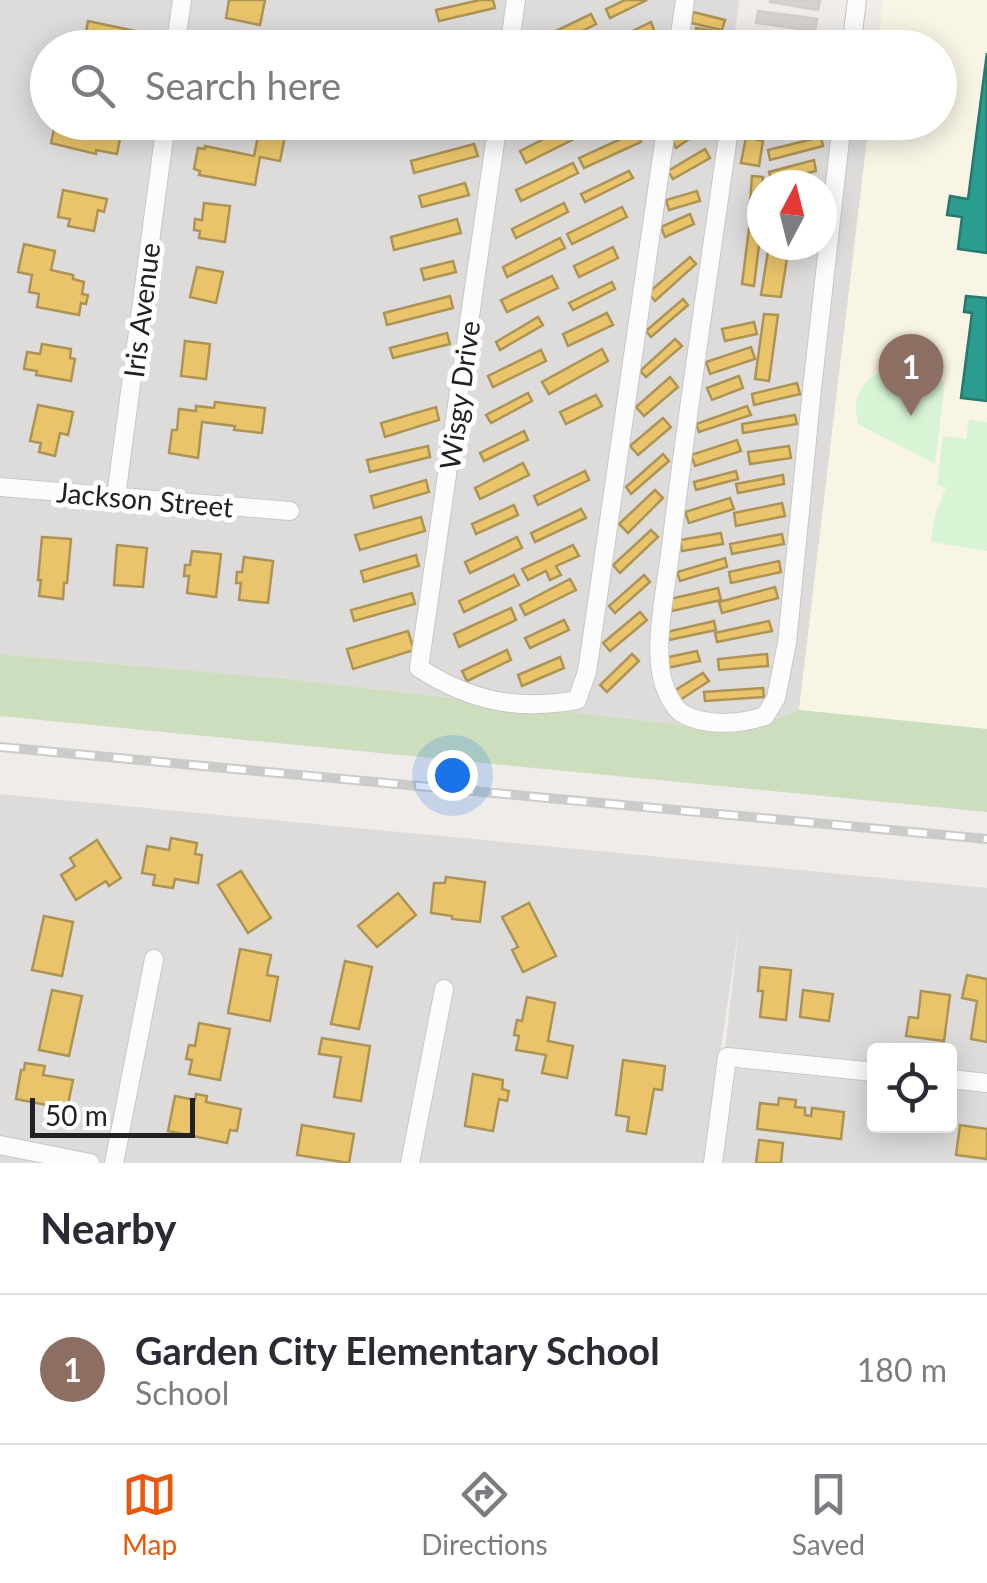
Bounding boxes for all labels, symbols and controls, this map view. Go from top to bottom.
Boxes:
search box [30,30,957,140]
icon: search [65,58,120,113]
text: Search here [145,62,341,108]
north arrow [747,170,837,260]
street label: Iris Avenue [116,241,166,379]
street label: Wisgy Drive [432,318,486,472]
pin: 1 [878,334,944,416]
street label: Jackson Street [55,474,235,524]
your location [427,750,478,801]
map controls [867,1043,957,1133]
button: locate [867,1043,957,1133]
scale bar [30,1093,195,1138]
text: 50 m [45,1098,108,1132]
text: Nearby [40,1203,177,1253]
text: Garden City Elementary School [135,1327,660,1373]
text: 1 [63,1350,82,1389]
text: 180 m [857,1350,947,1389]
text: School [135,1373,229,1412]
tab: Map [122,1467,177,1561]
tab: Directions [421,1467,548,1561]
tab: Saved [792,1467,865,1561]

